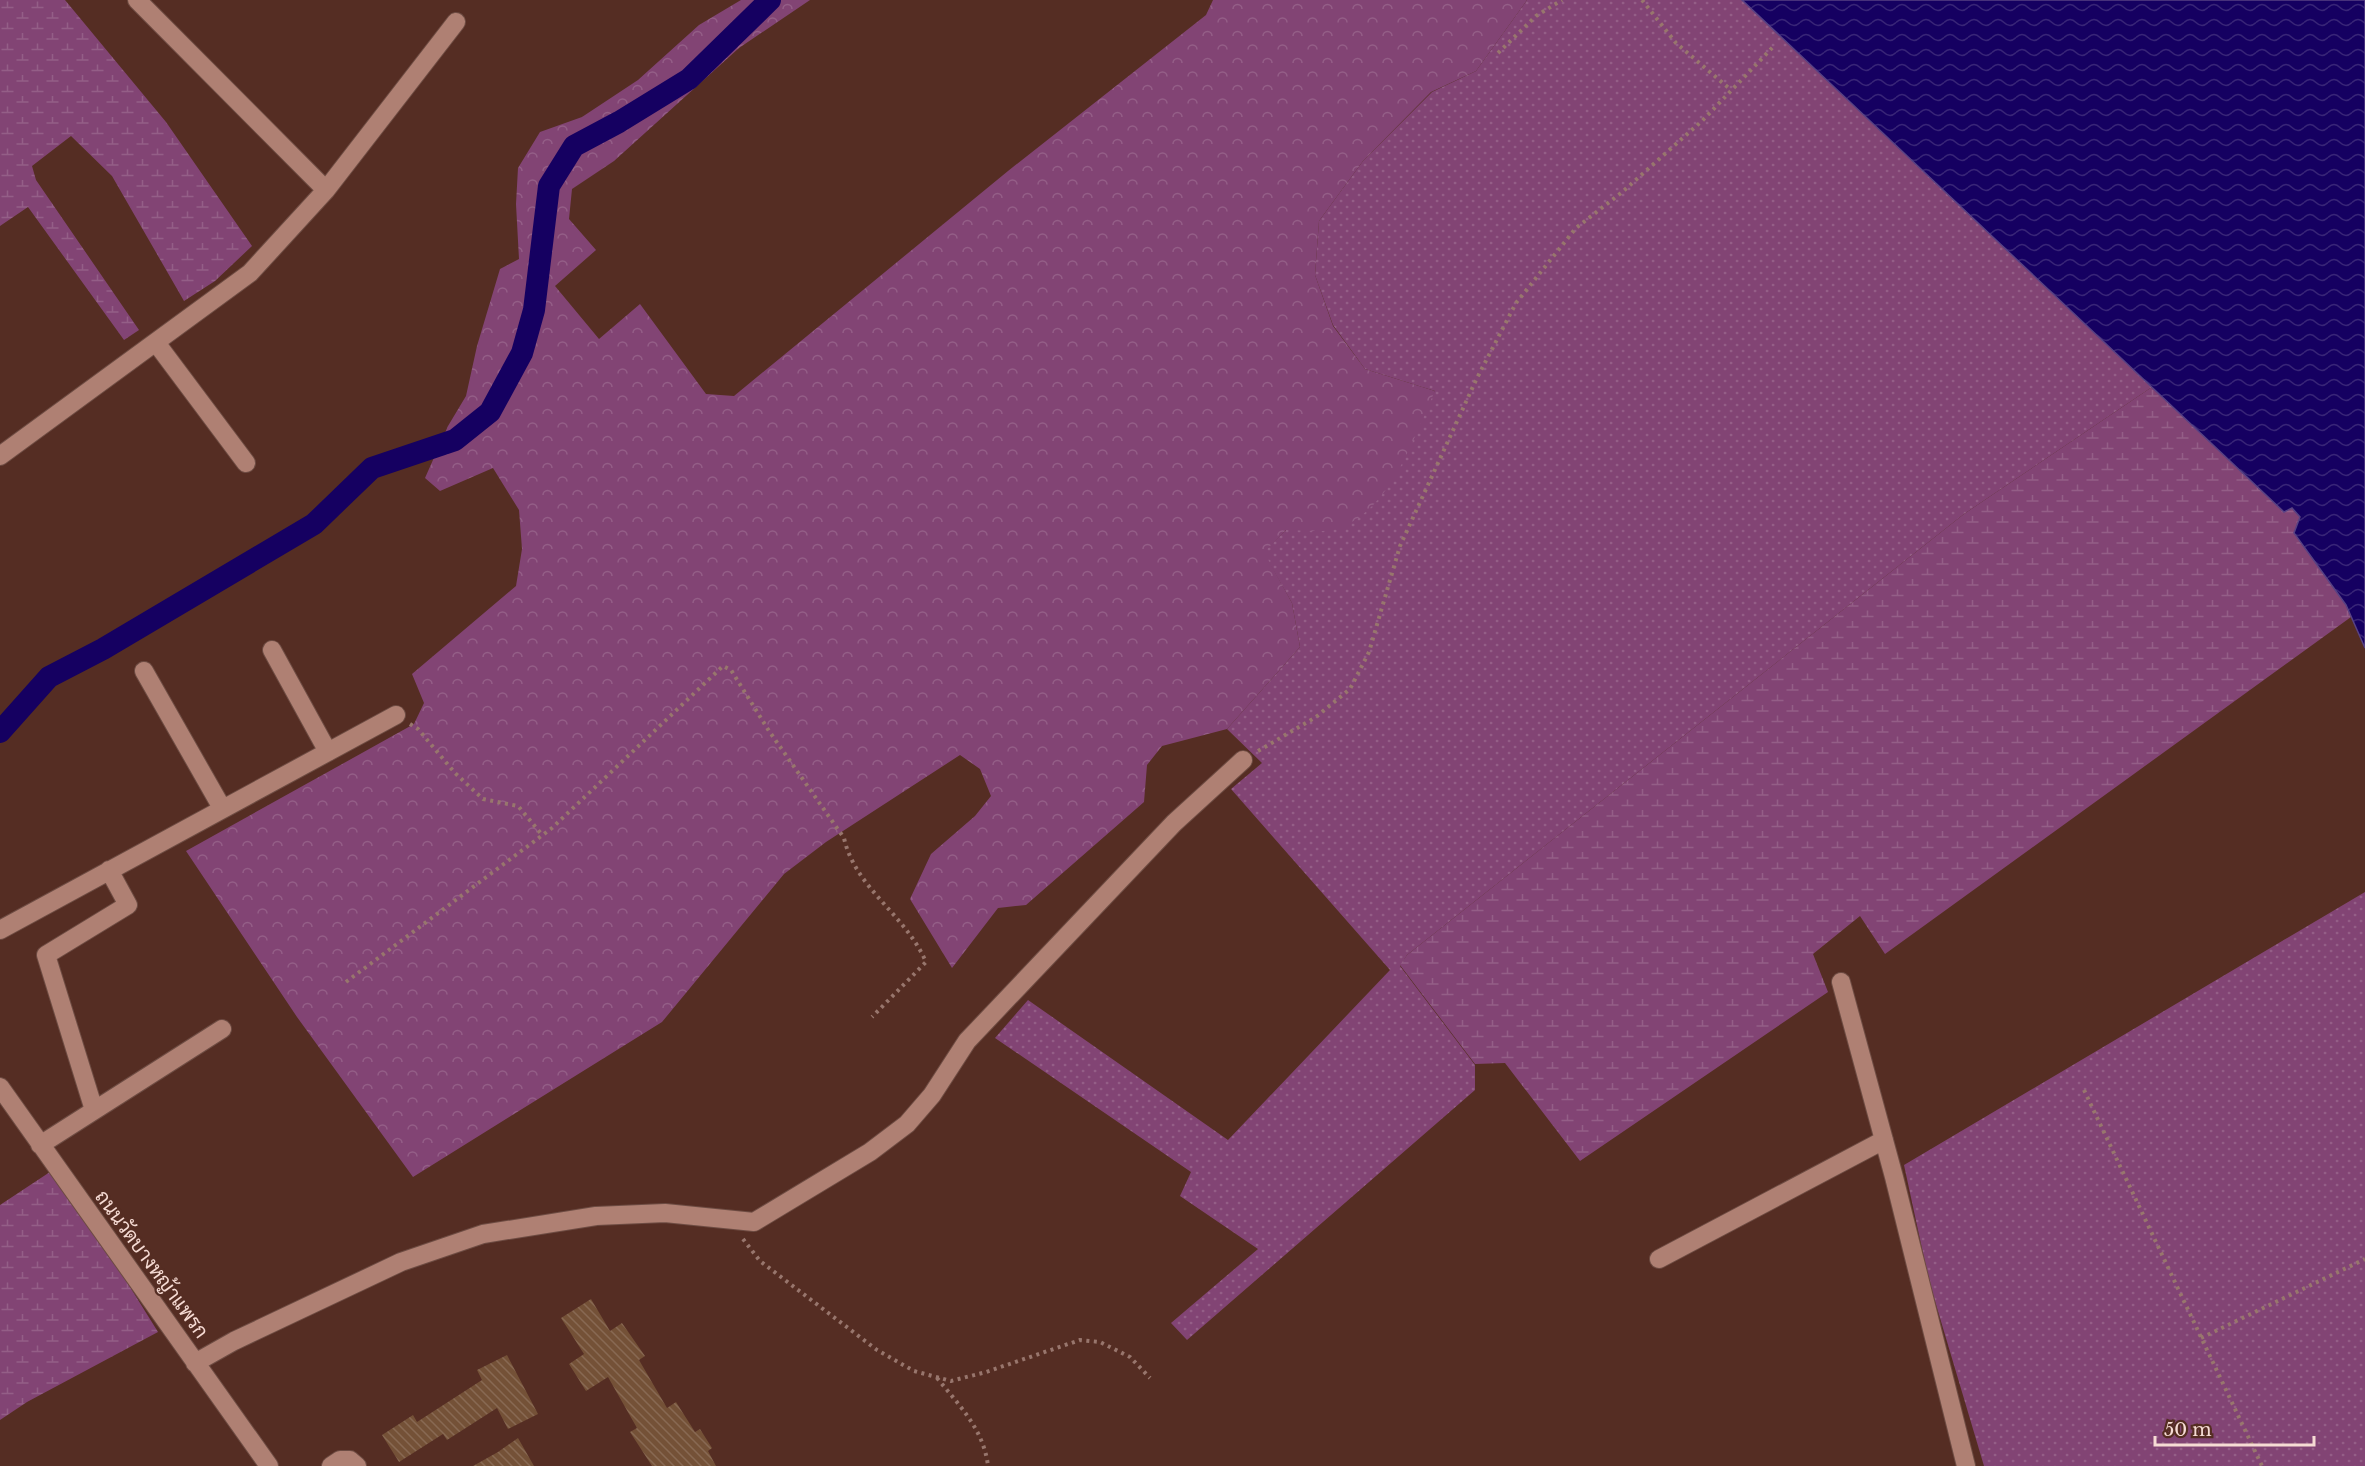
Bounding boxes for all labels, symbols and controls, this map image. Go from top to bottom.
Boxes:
street label: ถนนวัดบางหญ้าแพรก [90,1185,214,1343]
scale bar [2155,1409,2314,1447]
text: 50 m [2164,1419,2212,1441]

